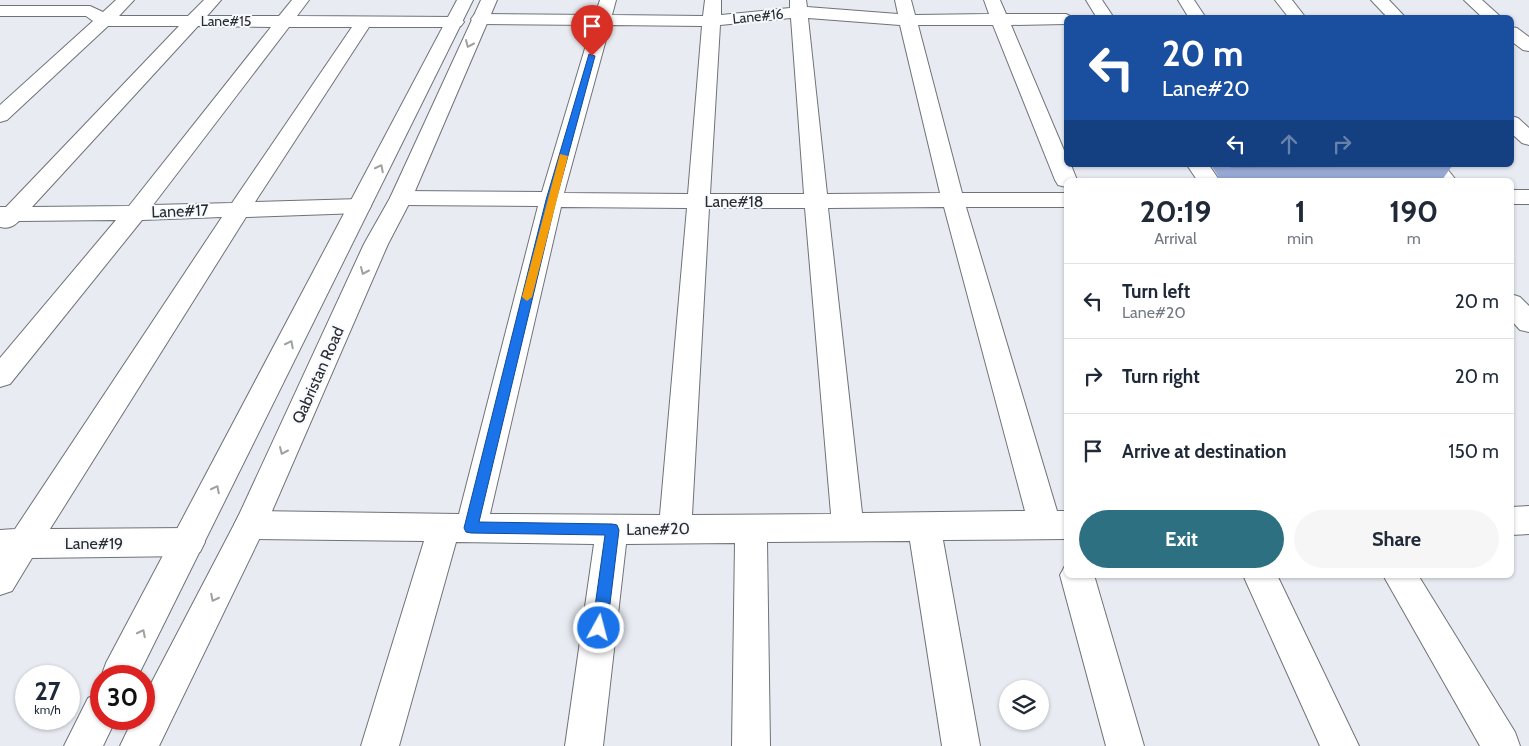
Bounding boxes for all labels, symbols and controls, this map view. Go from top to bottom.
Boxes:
street label: Lane#16 [732,4,784,28]
pin [571,5,613,56]
street label: Lane#15 [201,12,251,30]
icon: arrive [578,12,606,40]
text: 20 m [1162,32,1244,75]
icon: left [1079,35,1144,100]
one-way arrow [464,39,475,48]
text: Lane#20 [1162,75,1250,102]
icon: left [1222,130,1250,158]
icon: ahead [1275,130,1303,158]
icon: right [1328,130,1356,158]
one-way arrow [374,164,384,173]
street label: Lane#18 [704,192,764,211]
text: 20:19 [1140,193,1211,230]
text: 1 [1295,193,1306,230]
text: 190 [1389,193,1438,230]
street label: Lane#17 [151,201,209,221]
text: Arrival [1154,229,1197,248]
text: min [1287,229,1313,248]
text: m [1407,229,1421,248]
one-way arrow [360,266,370,275]
text: Turn left [1122,280,1190,303]
icon: left [1079,287,1107,315]
text: 20 m [1455,290,1499,313]
text: Lane#20 [1122,303,1186,322]
street label: Qabristan Road [288,324,348,426]
one-way arrow [284,340,294,349]
icon: right [1079,362,1107,390]
text: Turn right [1122,365,1200,388]
text: 20 m [1455,365,1499,388]
icon: arrive [1079,437,1107,465]
text: Arrive at destination [1122,440,1286,463]
text: 150 m [1448,440,1499,463]
one-way arrow [279,446,290,455]
one-way arrow [210,485,220,494]
button: Exit [1079,510,1284,568]
button: Share [1294,510,1499,568]
street label: Lane#20 [626,519,690,539]
street label: Lane#19 [65,534,123,553]
one-way arrow [209,593,220,602]
position arrow [572,601,624,653]
one-way arrow [136,629,146,638]
speed limit sign: 30 [90,665,155,730]
text: 27 [35,676,60,706]
map controls [999,680,1049,730]
button: layers [999,680,1049,730]
text: km/h [34,702,61,717]

